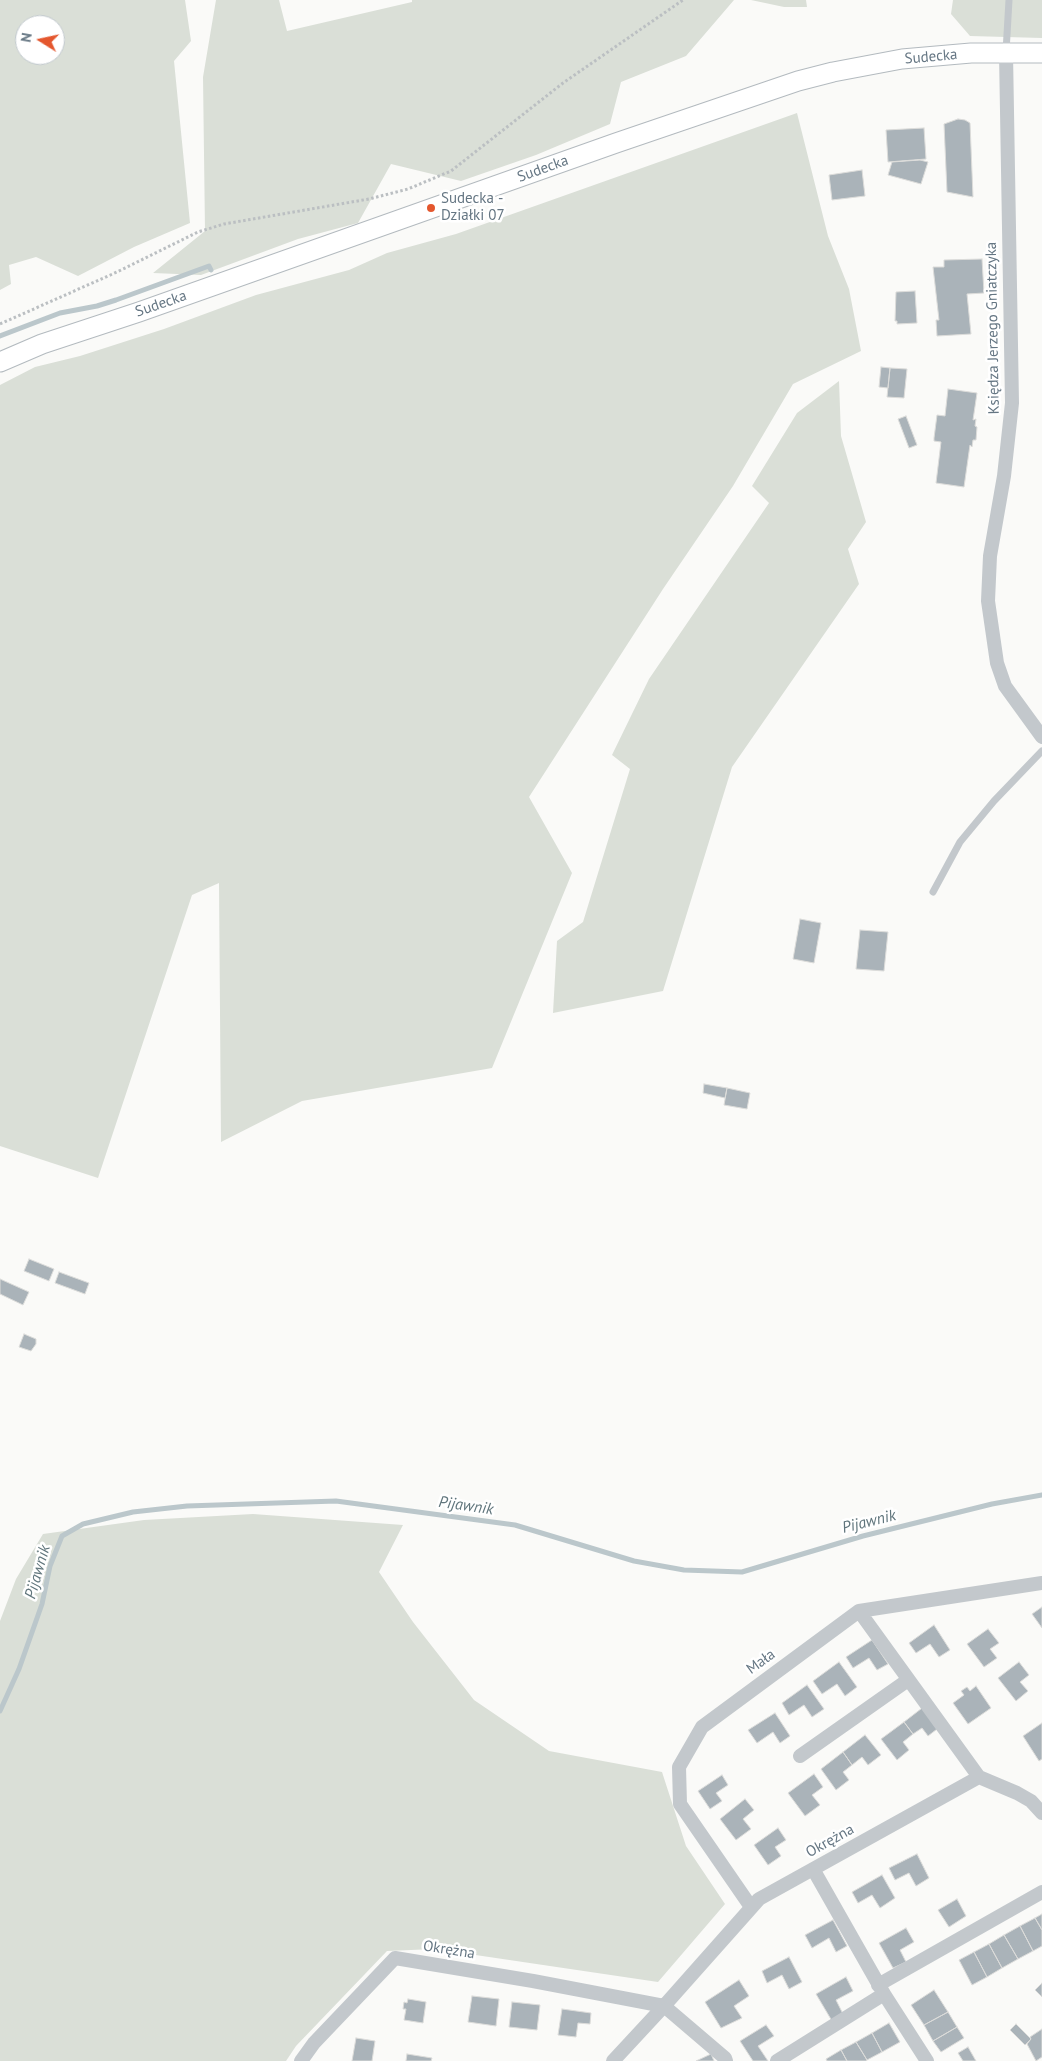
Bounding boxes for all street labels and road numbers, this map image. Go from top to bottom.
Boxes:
street label: Sudecka [904,46,958,68]
street label: Sudecka [515,151,571,187]
street label: Księdza Jerzego Gniatczyka [982,242,1004,414]
street label: Sudecka [133,287,189,321]
street label: Mała [743,1646,779,1678]
street label: Okrężna [803,1820,857,1862]
street label: Okrężna [422,1937,476,1963]

